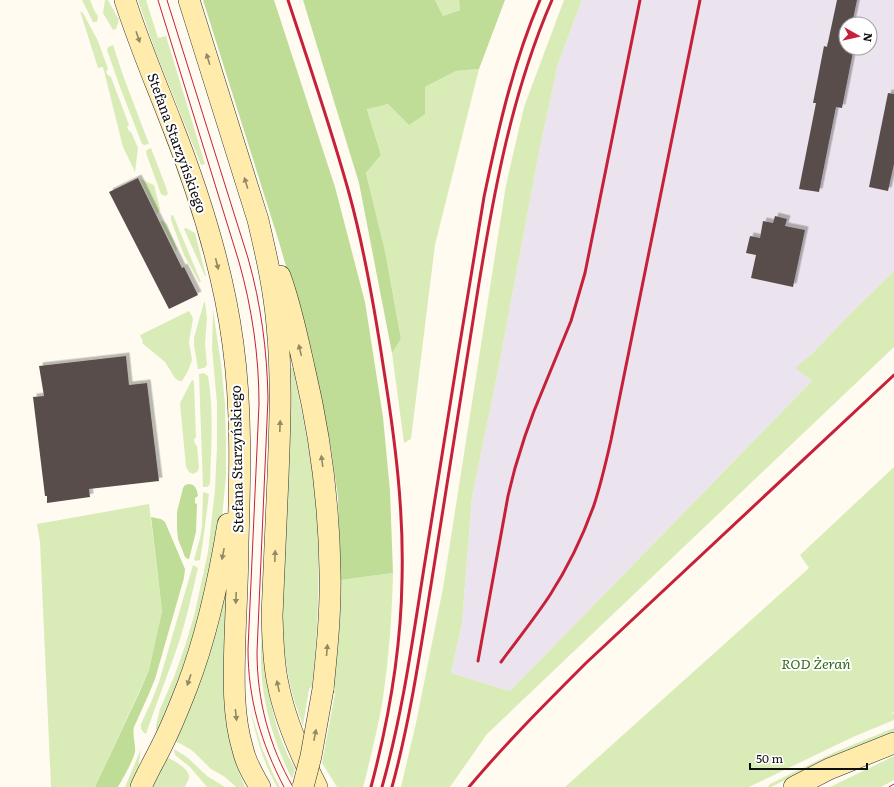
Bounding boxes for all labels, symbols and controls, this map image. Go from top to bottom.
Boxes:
north arrow [838,16,878,56]
one-way arrow [135,31,141,43]
text: N [860,32,877,43]
one-way arrow [205,52,211,64]
street label: Stefana Starzyńskiego [143,70,213,215]
one-way arrow [243,176,249,188]
one-way arrow [215,258,221,271]
one-way arrow [297,344,303,356]
street label: Stefana Starzyńskiego [225,385,247,533]
one-way arrow [276,420,283,432]
one-way arrow [319,455,325,467]
one-way arrow [220,548,226,560]
one-way arrow [271,550,278,562]
one-way arrow [233,592,240,604]
one-way arrow [323,644,330,656]
park label: ROD Żerań [781,653,851,673]
one-way arrow [186,674,192,686]
one-way arrow [275,680,281,692]
one-way arrow [233,709,240,721]
one-way arrow [312,729,318,741]
scale bar [750,745,867,771]
text: 50 m [756,749,783,767]

